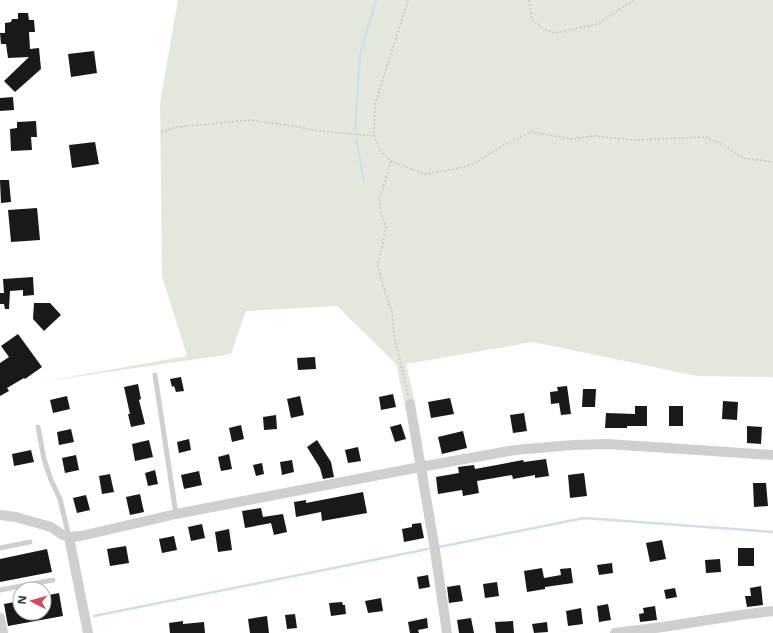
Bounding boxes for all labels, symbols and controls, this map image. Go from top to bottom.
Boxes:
north arrow [12,581,52,621]
text: N [14,595,29,605]

